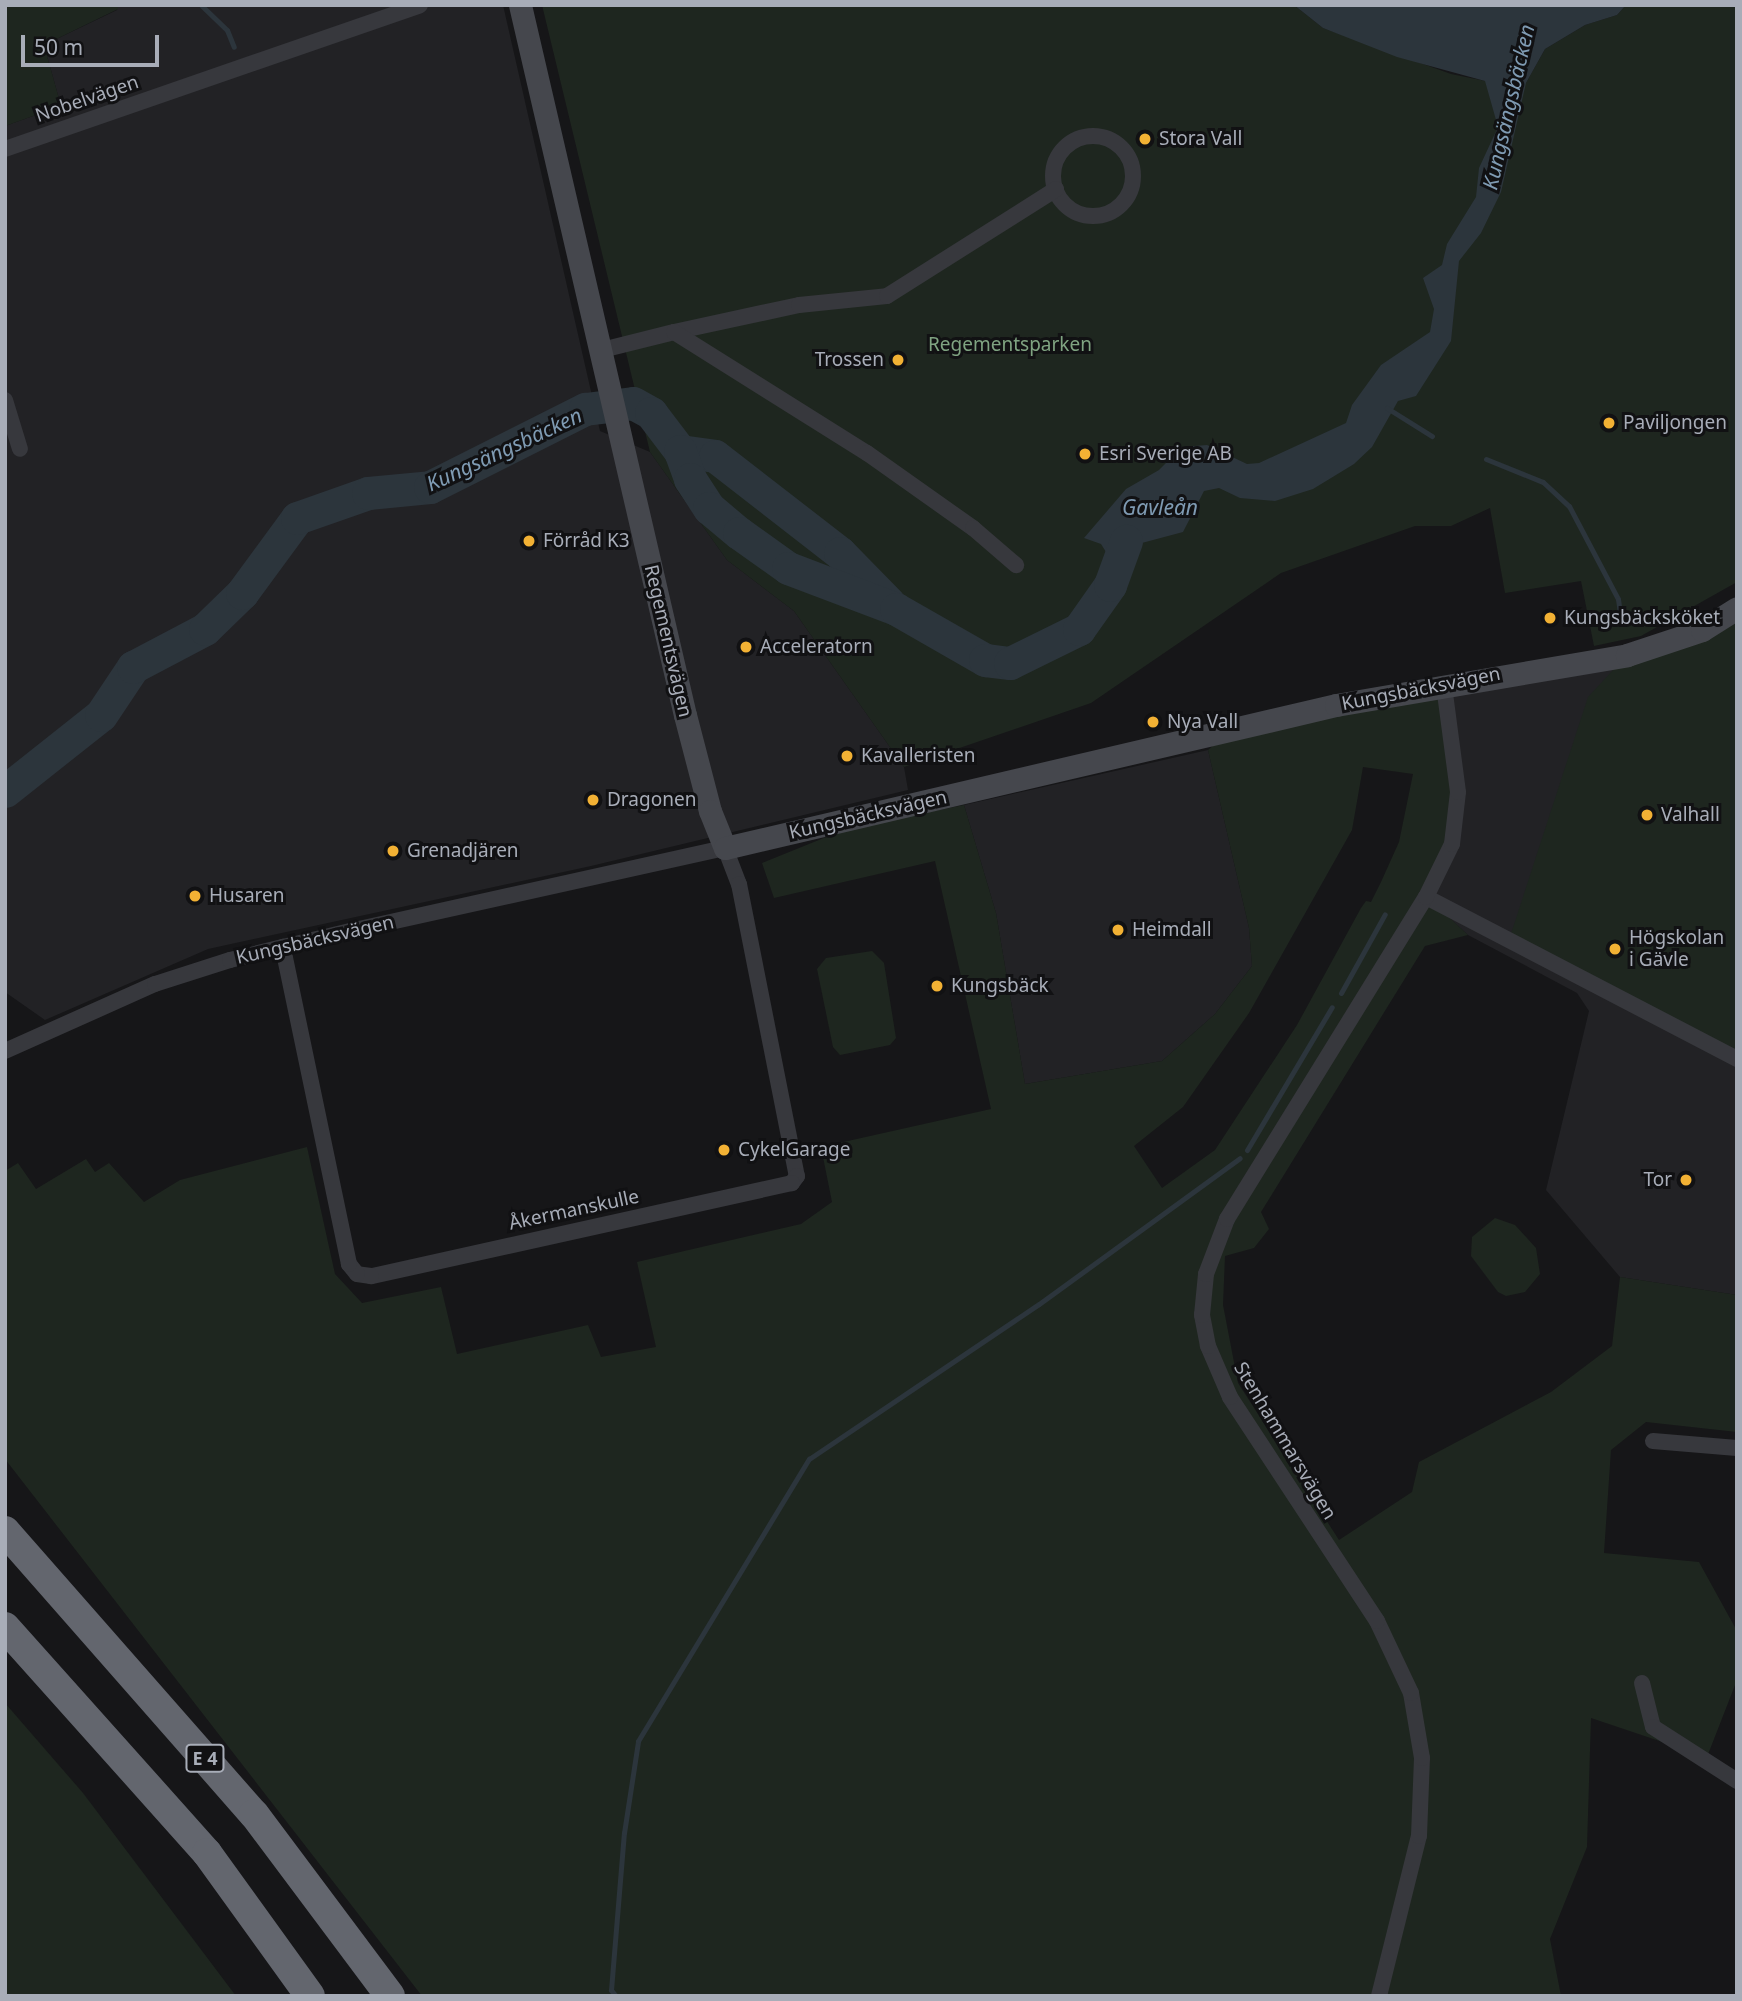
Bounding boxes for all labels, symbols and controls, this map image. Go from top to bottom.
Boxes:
scale bar [24,21,163,65]
water label: Kungsängsbäcken [1477,22,1539,192]
text: 50 m [34,33,83,61]
street label: Nobelvägen [32,71,142,127]
place label: Stora Vall [1159,128,1242,150]
marker: Stora Vall [1137,131,1153,147]
park label: Regementsparken [928,334,1092,356]
place label: Trossen [815,349,884,371]
marker: Trossen [890,352,906,368]
water label: Kungsängsbäcken [422,402,586,496]
place label: Paviljongen [1623,412,1727,434]
marker: Paviljongen [1601,415,1617,431]
place label: Esri Sverige AB [1099,443,1232,465]
marker: Esri Sverige AB [1077,446,1093,462]
water label: Gavleån [1122,494,1198,520]
place label: Förråd K3 [543,530,630,552]
marker: Förråd K3 [521,533,537,549]
street label: Regementsvägen [639,563,697,719]
place label: Kungsbäcksköket [1564,607,1720,629]
marker: Kungsbäcksköket [1542,610,1558,626]
place label: Acceleratorn [760,636,873,658]
marker: Acceleratorn [738,639,754,655]
street label: Kungsbäcksvägen [1340,662,1502,716]
place label: Nya Vall [1167,711,1238,733]
marker: Nya Vall [1145,714,1161,730]
place label: Kavalleristen [861,745,975,767]
marker: Kavalleristen [839,748,855,764]
street label: Kungsbäcksvägen [787,786,949,844]
place label: Dragonen [607,789,696,811]
marker: Dragonen [585,792,601,808]
place label: Valhall [1661,804,1720,826]
marker: Valhall [1639,807,1655,823]
place label: Grenadjären [407,840,519,862]
marker: Grenadjären [385,843,401,859]
place label: Husaren [209,885,285,907]
marker: Husaren [187,888,203,904]
street label: Kungsbäcksvägen [234,911,396,969]
place label: Heimdall [1132,919,1212,941]
marker: Heimdall [1110,922,1126,938]
place label: Högskolan i Gävle [1629,927,1724,971]
marker: Högskolan i Gävle [1607,941,1623,957]
place label: Kungsbäck [951,975,1049,997]
marker: Kungsbäck [929,978,945,994]
place label: CykelGarage [738,1139,850,1161]
marker: CykelGarage [716,1142,732,1158]
place label: Tor [1643,1169,1672,1191]
marker: Tor [1678,1172,1694,1188]
street label: Åkermanskulle [507,1185,641,1235]
street label: Stenhammarsvägen [1229,1358,1341,1524]
road number: E 4 [184,1744,226,1772]

